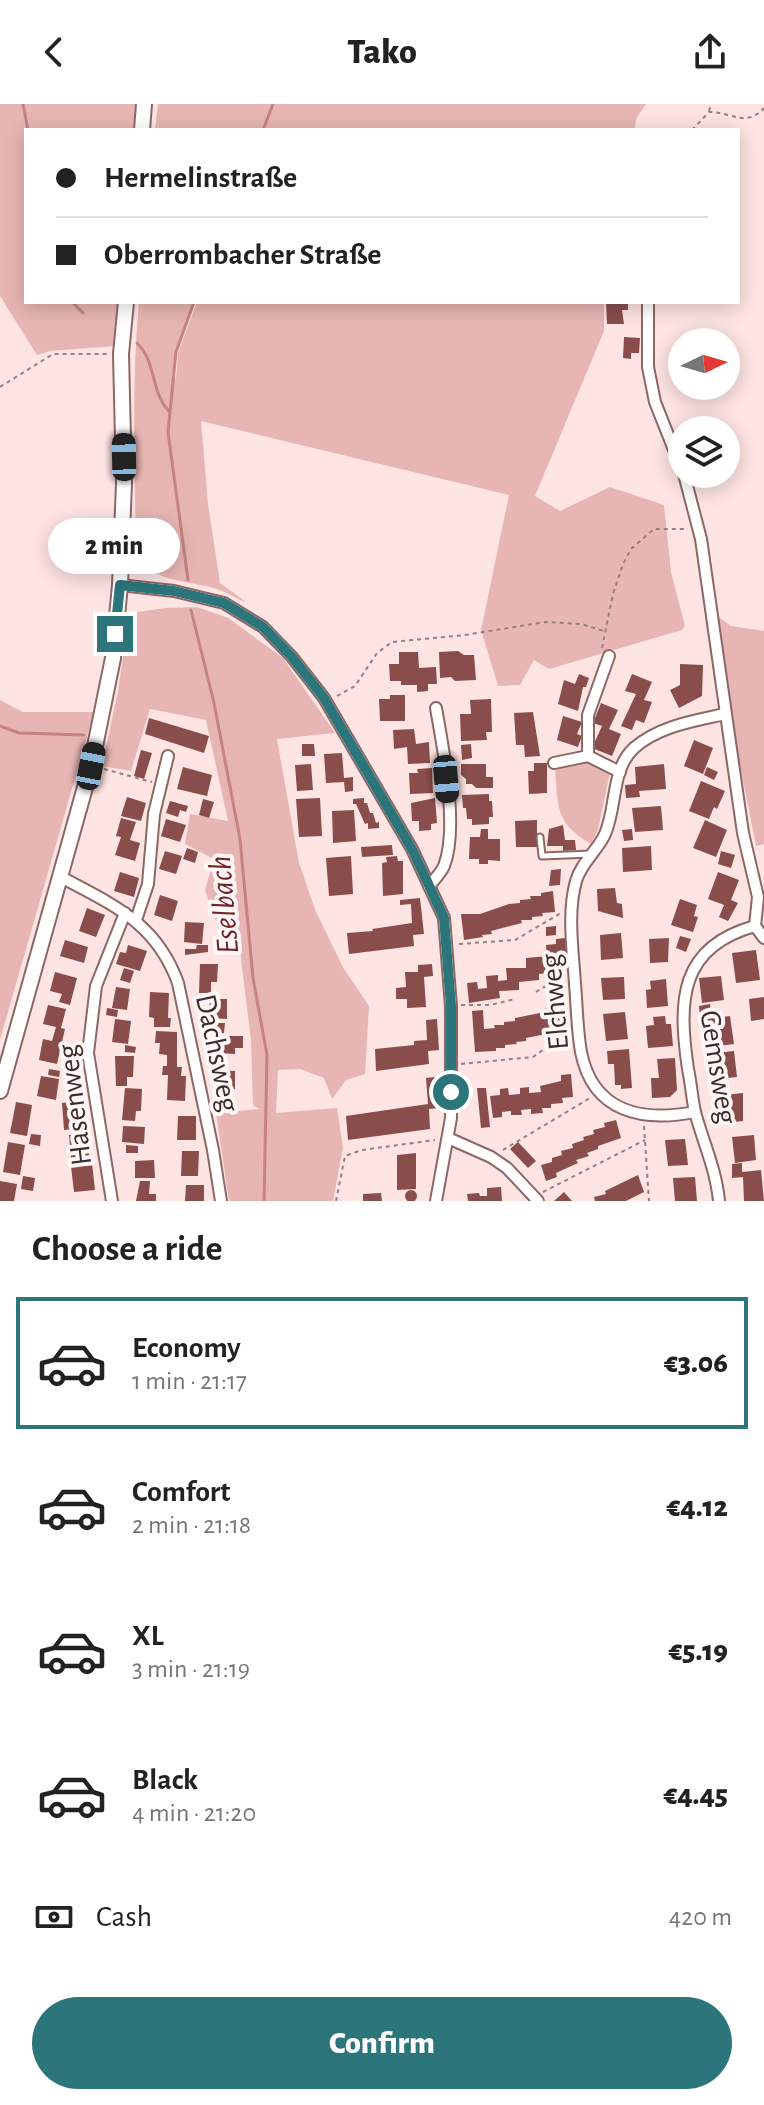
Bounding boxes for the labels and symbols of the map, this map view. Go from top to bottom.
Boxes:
north arrow [668,328,740,400]
car [112,433,136,481]
callout: 2 min [49,518,181,574]
route end [97,616,133,652]
car [75,740,107,792]
car [432,754,460,804]
water label: Eselbach [204,854,244,956]
street label: Elchweg [536,952,574,1051]
street label: Dachsweg [190,991,244,1115]
street label: Gemsweg [694,1008,742,1126]
street label: Hasenweg [53,1042,97,1167]
route start [433,1074,469,1110]

